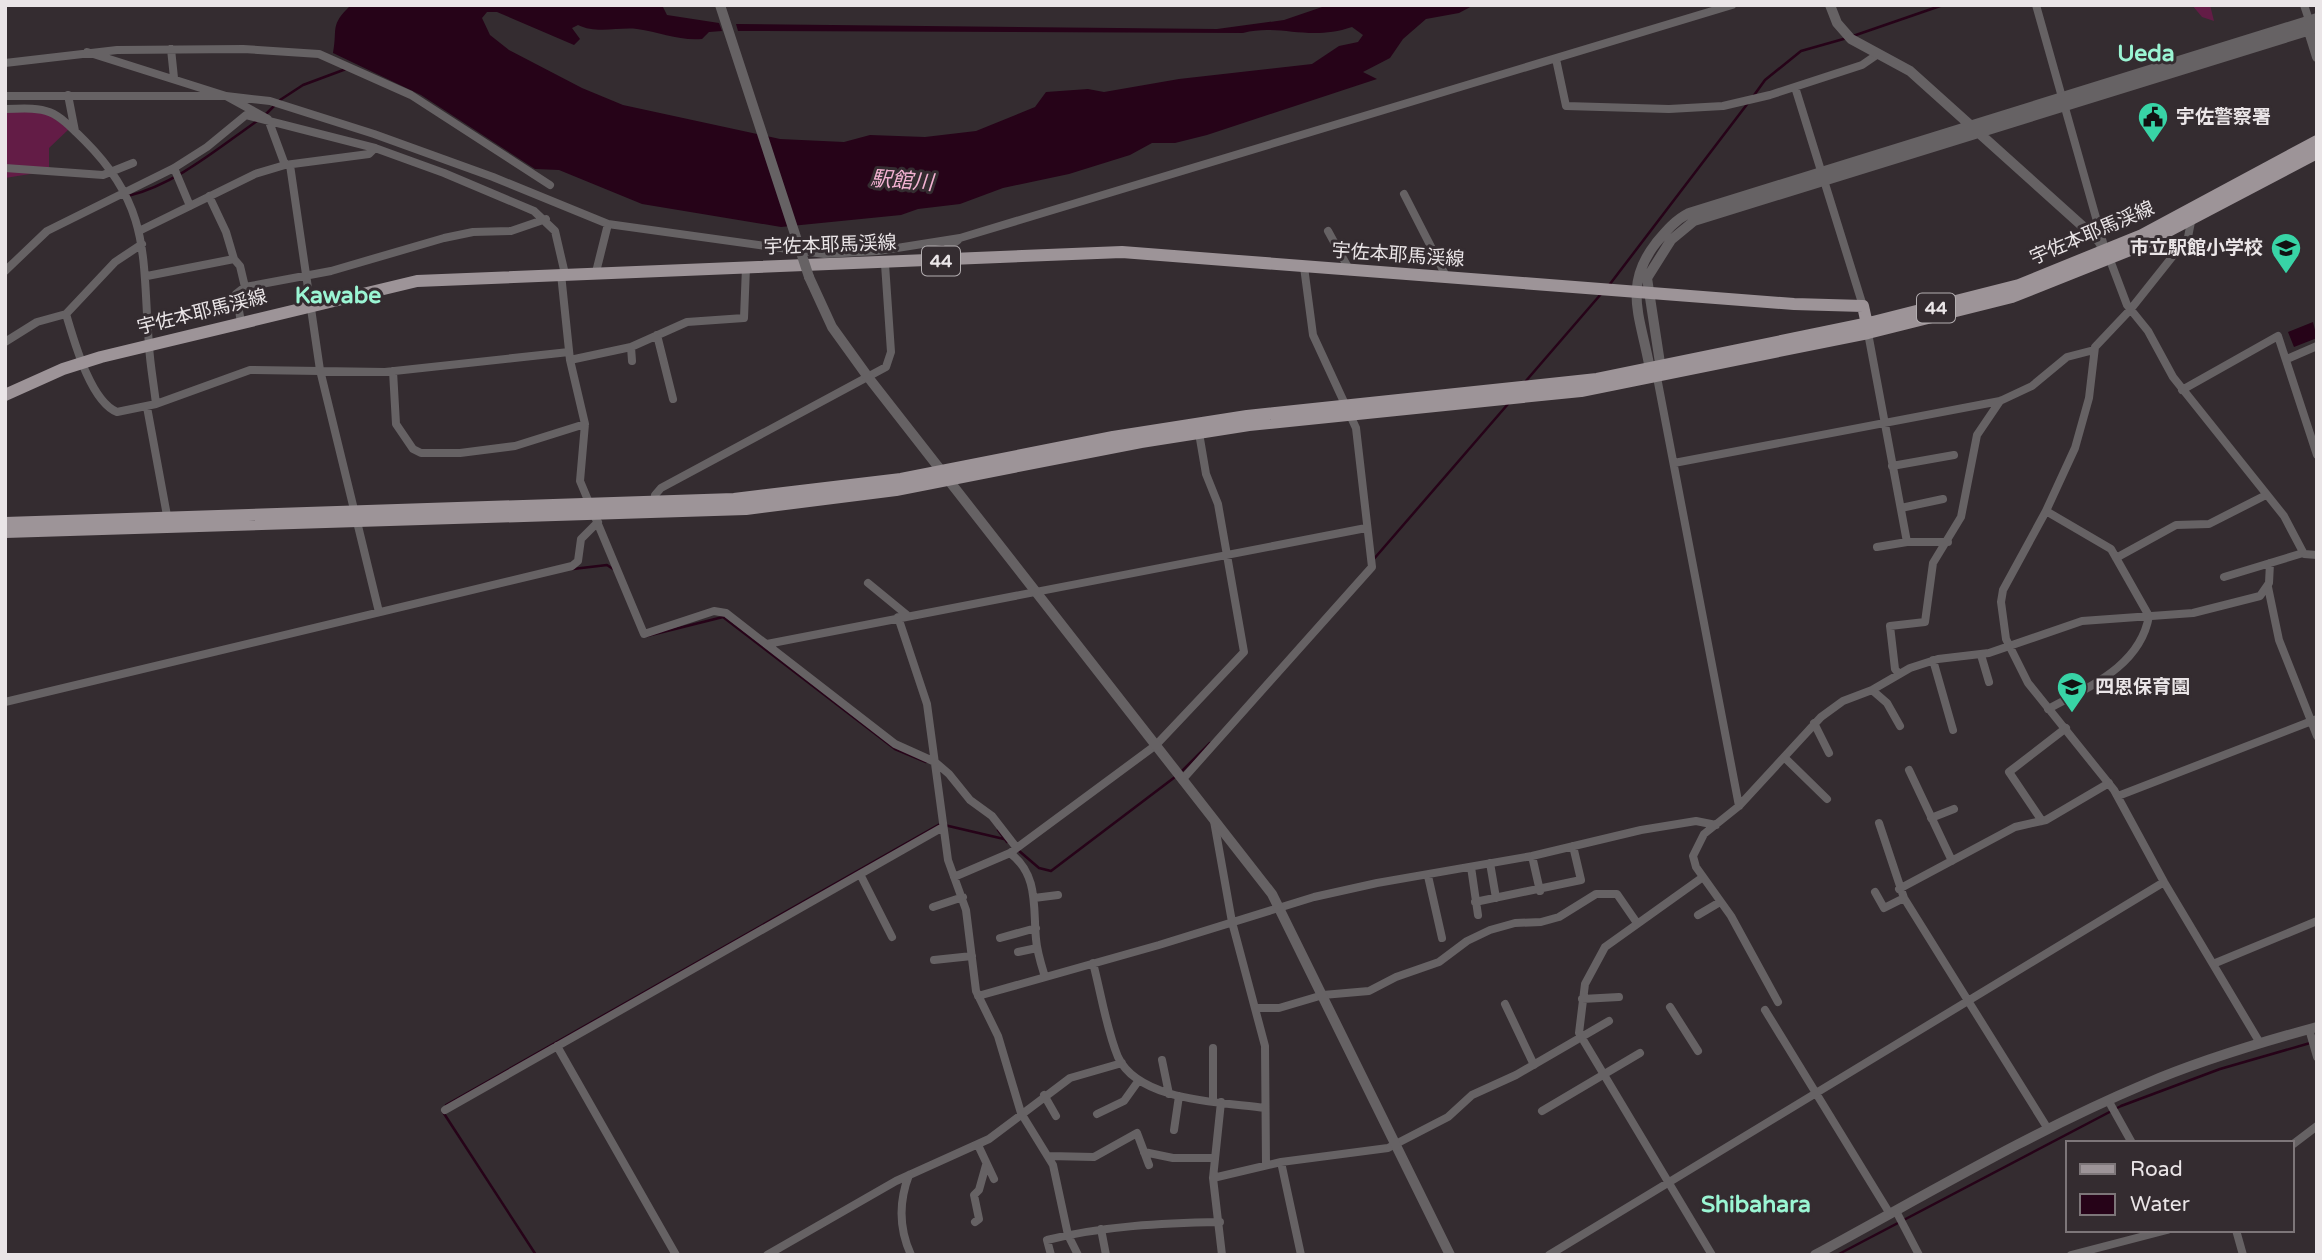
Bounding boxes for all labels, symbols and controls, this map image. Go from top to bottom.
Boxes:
district label: Ueda [2117,40,2175,68]
public building icon: 宇佐警察署 [2136,100,2170,144]
place label: 宇佐警察署 [2176,106,2271,128]
water label: 駅館川 [870,166,936,196]
street label: 宇佐本耶馬渓線 [2026,197,2158,269]
school or university icon: 市立駅館小学校 [2269,231,2303,275]
street label: 宇佐本耶馬渓線 [763,232,897,258]
place label: 市立駅館小学校 [2130,237,2263,259]
street label: 宇佐本耶馬渓線 [1331,239,1465,271]
road number: 44 [922,246,960,276]
district label: Kawabe [295,282,381,310]
street label: 宇佐本耶馬渓線 [135,285,269,339]
road number: 44 [1917,294,1955,322]
school or university icon: 四恩保育園 [2055,670,2089,714]
place label: 四恩保育園 [2095,676,2190,698]
legend [2066,1141,2294,1232]
text: Road [2130,1157,2183,1182]
district label: Shibahara [1701,1191,1811,1219]
text: Water [2130,1192,2190,1217]

